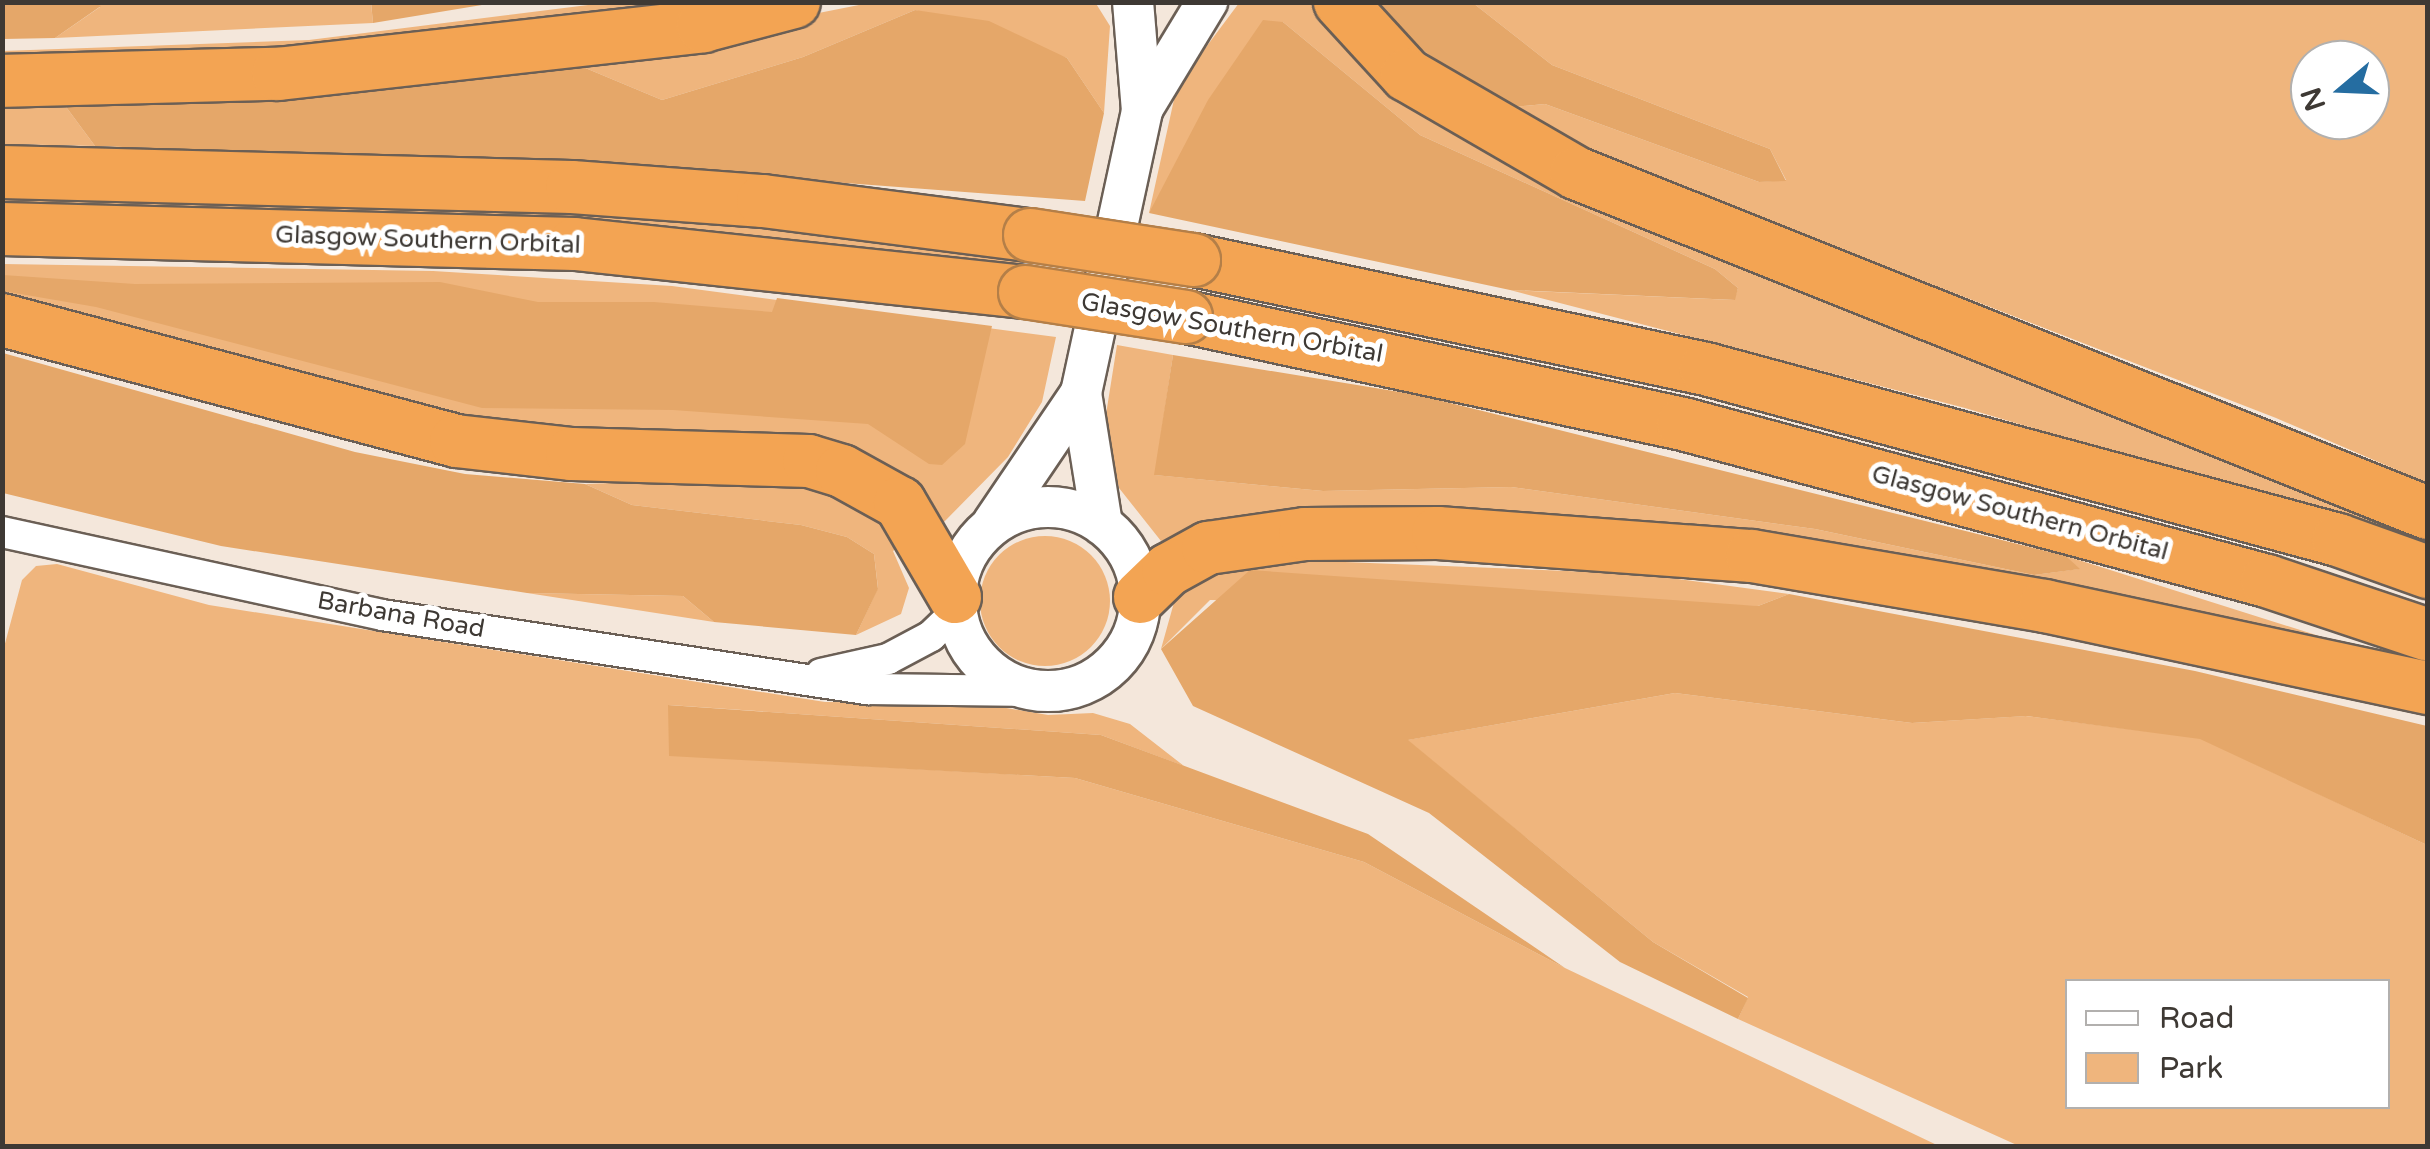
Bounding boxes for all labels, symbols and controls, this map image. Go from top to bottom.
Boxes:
north arrow [2290,40,2390,140]
text: N [2294,83,2333,115]
street label: Glasgow Southern Orbital [275,220,581,260]
street label: Glasgow Southern Orbital [1079,287,1385,369]
street label: Glasgow Southern Orbital [1868,459,2172,567]
street label: Barbana Road [315,586,487,644]
legend [2065,979,2390,1109]
text: Road [2159,1000,2234,1037]
text: Park [2159,1050,2223,1087]

